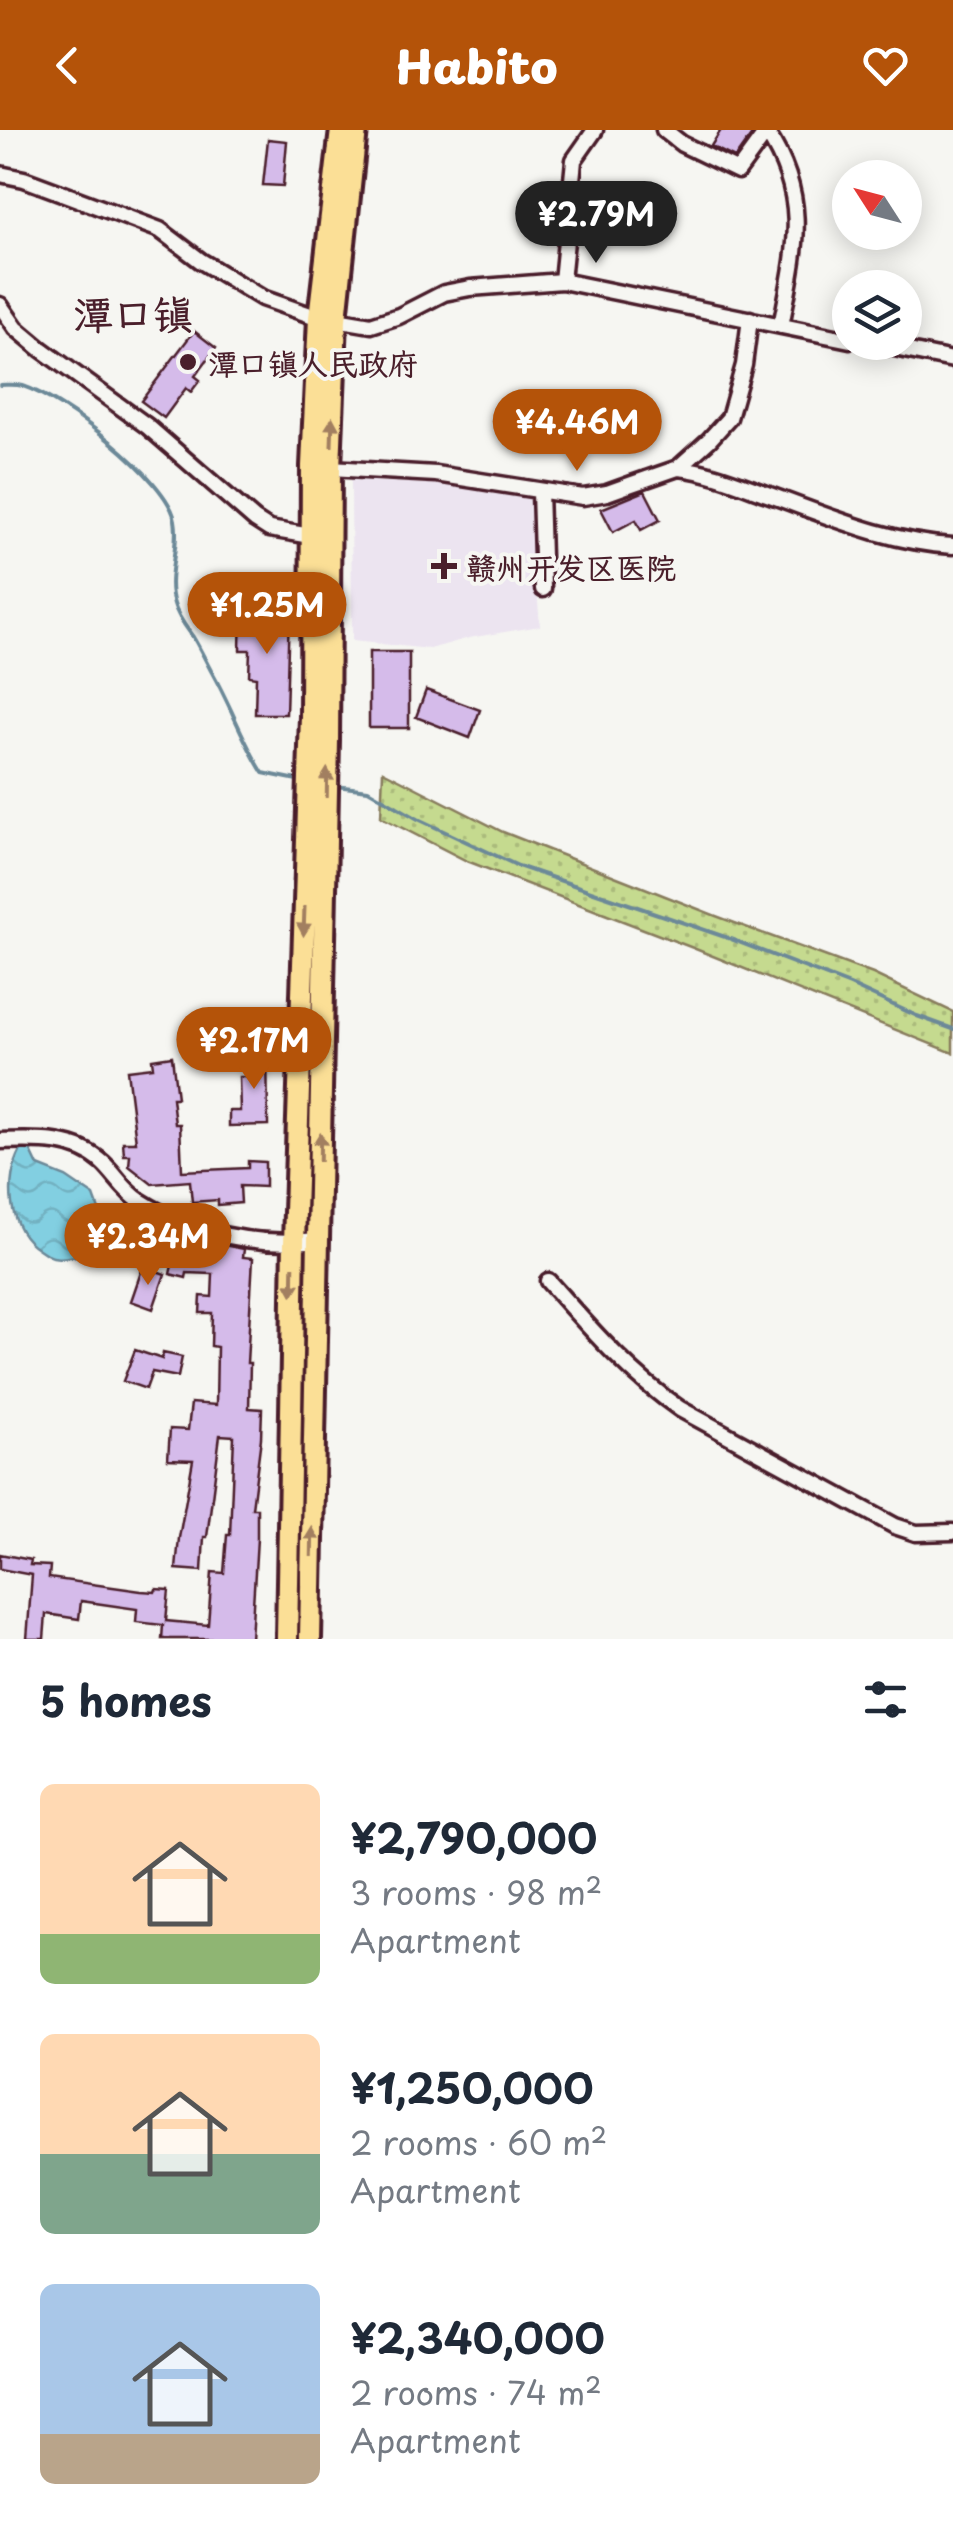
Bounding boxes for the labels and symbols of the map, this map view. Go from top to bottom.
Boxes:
north arrow [832,160,922,250]
pin: ¥2.79M [515,181,677,266]
district label: 潭口镇 [73,282,193,343]
place label: 潭口镇人民政府 [208,340,418,385]
marker: 潭口镇人民政府 [177,351,199,373]
pin: ¥4.46M [496,389,658,474]
one-way arrow [324,416,340,448]
place label: 赣州开发区医院 [466,544,676,589]
marker: 赣州开发区医院 [431,553,457,579]
pin: ¥1.25M [186,572,348,657]
one-way arrow [320,767,336,799]
one-way arrow [296,906,312,938]
pin: ¥2.17M [173,1007,335,1092]
one-way arrow [312,1130,328,1162]
pin: ¥2.34M [67,1203,229,1288]
one-way arrow [285,1266,301,1298]
one-way arrow [304,1525,320,1557]

